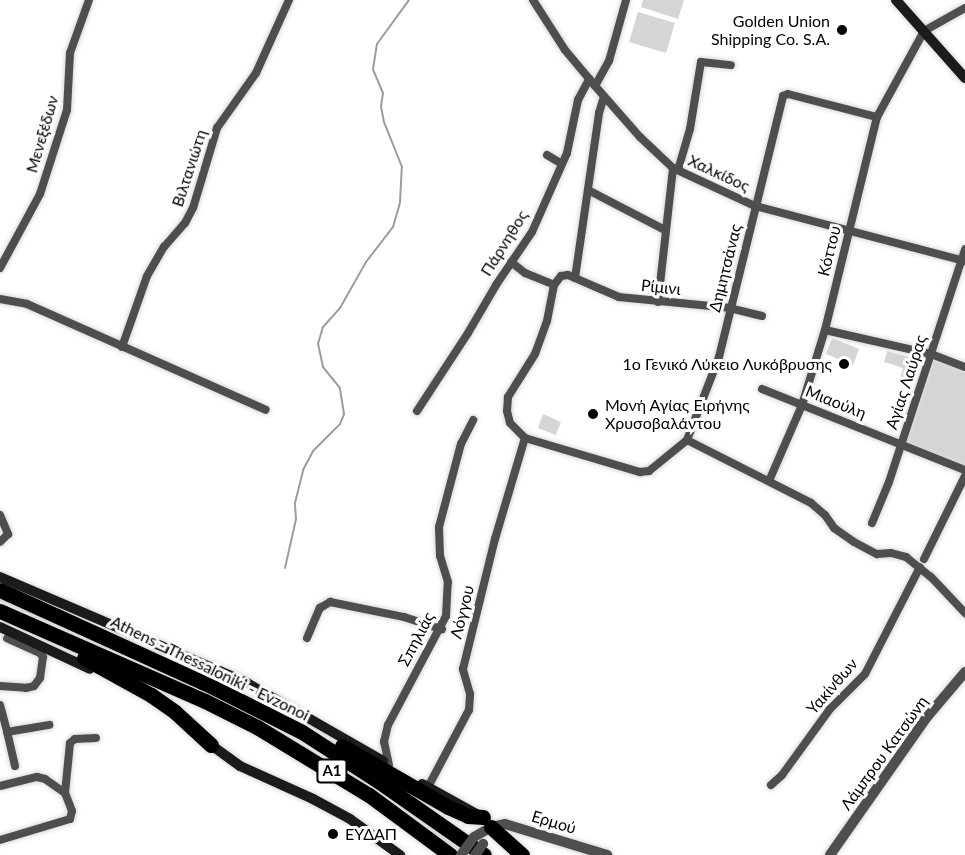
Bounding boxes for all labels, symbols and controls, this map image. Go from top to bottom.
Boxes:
place label: Golden Union Shipping Co. S.A. [711,11,830,49]
marker: Golden Union Shipping Co. S.A. [835,23,849,37]
street label: Μενεξέδων [22,93,62,175]
street label: Βιλτανιώτη [167,127,211,209]
street label: Χαλκίδος [685,150,753,196]
street label: Πάρνηθος [476,207,532,279]
street label: Δημητσάνας [705,222,745,314]
street label: Κόττου [813,224,845,278]
street label: Ρίμινι [640,275,682,299]
street label: Αγίας Λαύρας [882,332,930,432]
place label: 1ο Γενικό Λύκειο Λυκόβρυσης [621,354,832,374]
marker: 1ο Γενικό Λύκειο Λυκόβρυσης [837,357,851,371]
street label: Μιαούλη [803,381,869,423]
place label: Μονή Αγίας Ειρήνης Χρυσοβαλάντου [605,395,750,433]
marker: Μονή Αγίας Ειρήνης Χρυσοβαλάντου [586,407,600,421]
street label: Λόγγου [446,583,478,641]
street label: Σπηλιάς [394,609,438,669]
street label: Athens - Thessaloniki - Evzonoi [107,611,313,725]
street label: Υακίνθων [802,654,862,718]
street label: Λάμπρου Κατσώνη [836,692,932,814]
road number: Α1 [316,759,348,783]
street label: Ερμού [529,806,579,838]
place label: ΕΥΔΑΠ [345,824,397,844]
marker: ΕΥΔΑΠ [326,827,340,841]

